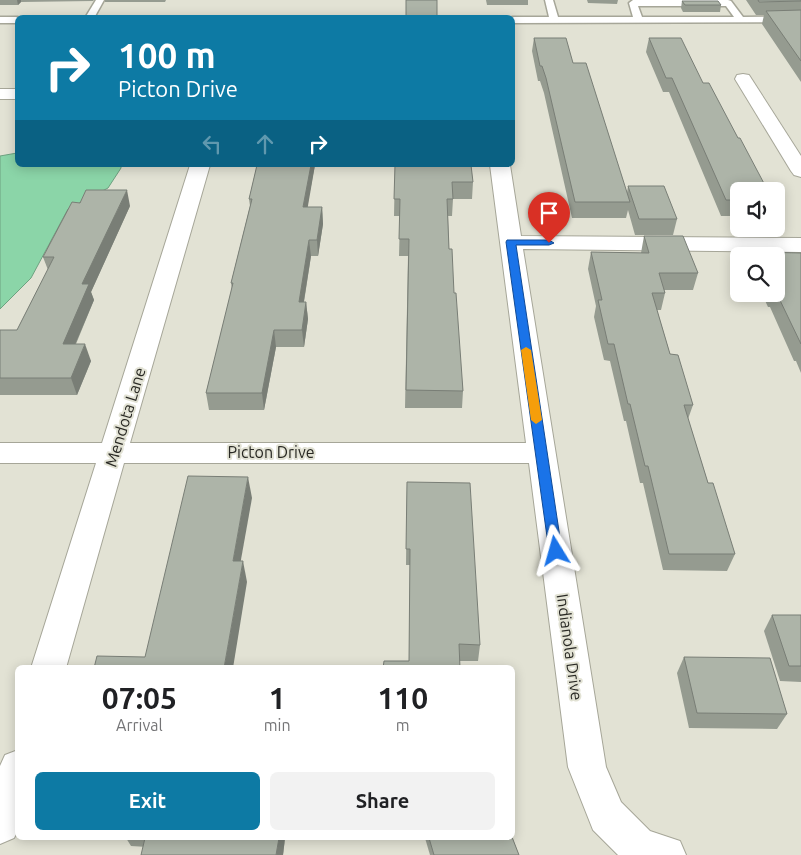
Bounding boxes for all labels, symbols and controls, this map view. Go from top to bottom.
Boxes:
icon: right [35,35,100,100]
text: 100 m [118,35,216,75]
text: Picton Drive [118,76,238,101]
icon: left [198,130,226,158]
icon: ahead [251,130,279,158]
icon: right [304,130,332,158]
map controls [730,182,785,302]
button: sound [730,182,785,237]
pin [528,192,570,243]
icon: arrive [535,199,563,227]
button: search [730,247,785,302]
street label: Mendota Lane [101,365,149,469]
street label: Picton Drive [227,443,315,461]
position arrow [529,524,581,576]
street label: Indianola Drive [554,593,586,701]
text: 07:05 [102,681,177,715]
text: 1 [269,681,286,715]
text: 110 [377,681,428,715]
text: Arrival [116,716,163,734]
text: min [264,716,291,734]
text: m [396,716,410,734]
button: Exit [35,772,260,830]
button: Share [270,772,495,830]

